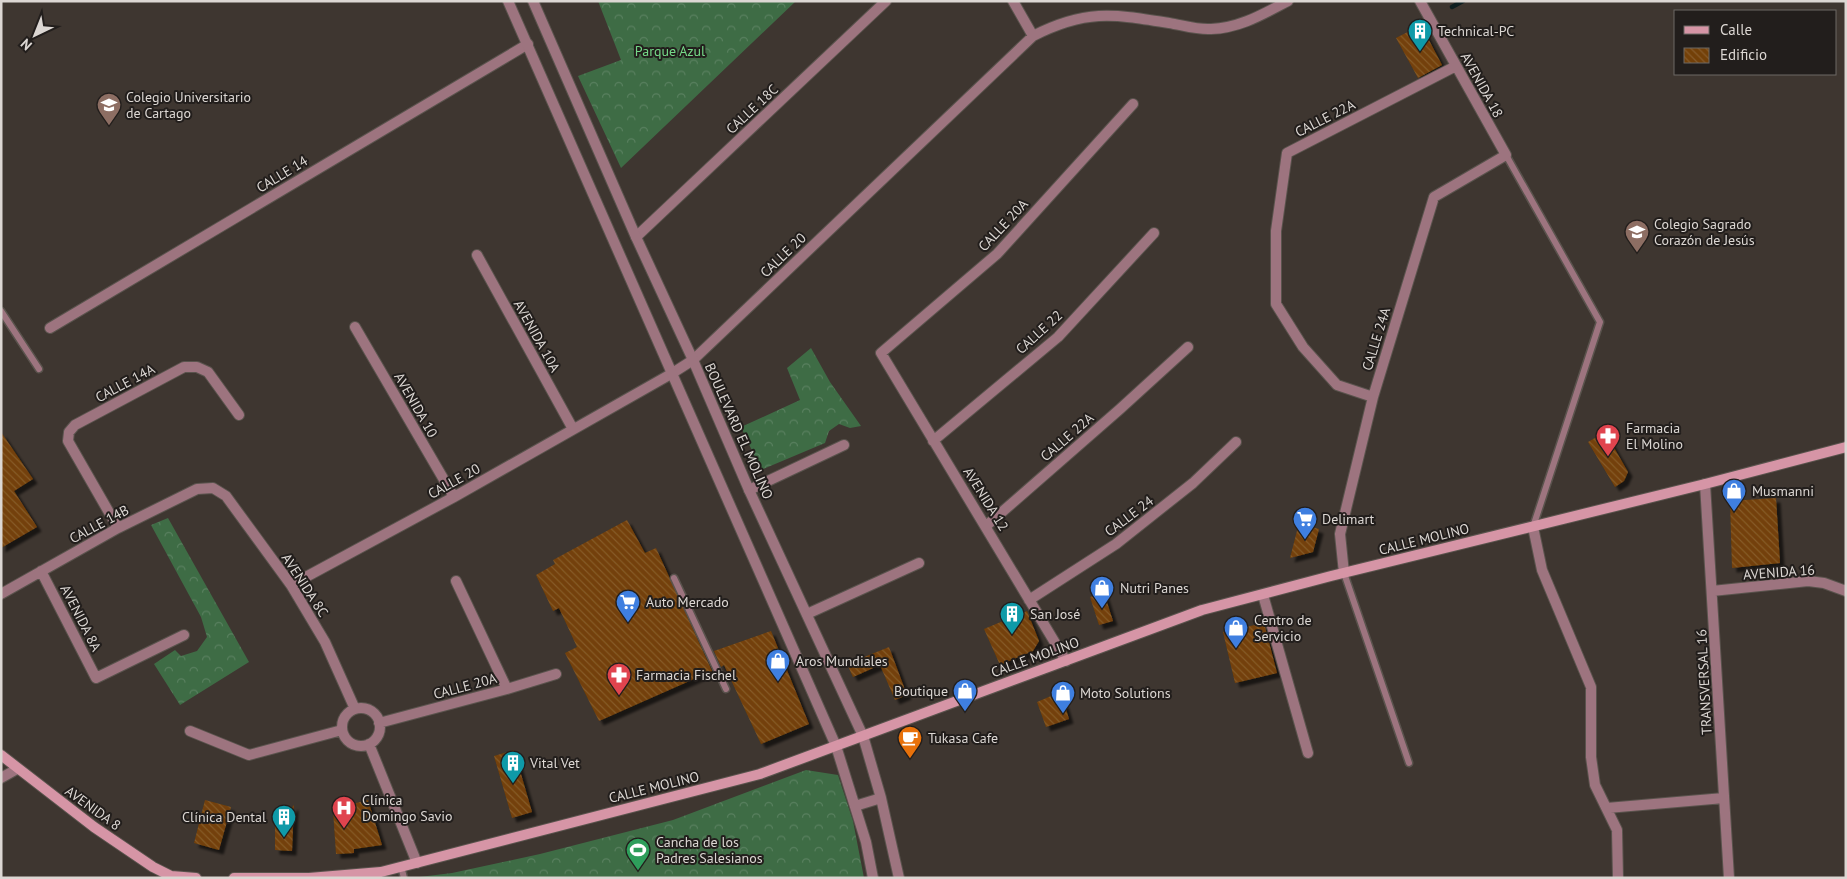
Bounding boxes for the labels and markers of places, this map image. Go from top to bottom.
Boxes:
building icon: Technical-PC [1407,18,1433,52]
place label: Technical-PC [1438,22,1514,40]
place label: Colegio Universitario de Cartago [126,88,251,122]
school or university icon: Colegio Universitario de Cartago [96,92,122,126]
place label: Colegio Sagrado Corazón de Jesús [1654,215,1755,249]
school or university icon: Colegio Sagrado Corazón de Jesús [1624,219,1650,253]
place label: Farmacia El Molino [1626,419,1683,453]
pharmacy icon: Farmacia El Molino [1595,423,1621,457]
shop icon: Musmanni [1721,478,1747,512]
place label: Musmanni [1752,482,1814,500]
supermarket icon: Delimart [1292,506,1318,540]
place label: Delimart [1322,510,1375,528]
shop icon: Nutri Panes [1089,575,1115,609]
place label: Nutri Panes [1120,579,1189,597]
supermarket icon: Auto Mercado [615,589,641,623]
place label: Auto Mercado [646,593,729,611]
building icon: San José [999,601,1025,635]
place label: San José [1030,605,1080,623]
place label: Centro de Servicio [1254,611,1312,645]
shop icon: Centro de Servicio [1223,615,1249,649]
shop icon: Aros Mundiales [765,648,791,682]
place label: Aros Mundiales [796,652,888,670]
pharmacy icon: Farmacia Fischel [606,662,632,696]
place label: Farmacia Fischel [636,666,736,684]
shop icon: Boutique [952,678,978,712]
shop icon: Moto Solutions [1050,680,1076,714]
place label: Boutique [894,682,948,700]
place label: Moto Solutions [1080,684,1171,702]
cafe icon: Tukasa Cafe [897,725,923,759]
place label: Tukasa Cafe [928,729,998,747]
building icon: Vital Vet [500,750,526,784]
place label: Vital Vet [529,754,580,772]
place label: Clínica Domingo Savio [362,791,453,825]
hospital icon: Clínica Domingo Savio [331,795,357,829]
building icon: Clínica Dental [271,804,297,838]
place label: Clínica Dental [182,808,266,826]
place label: Cancha de los Padres Salesianos [656,833,763,867]
sports icon: Cancha de los Padres Salesianos [625,837,651,871]

